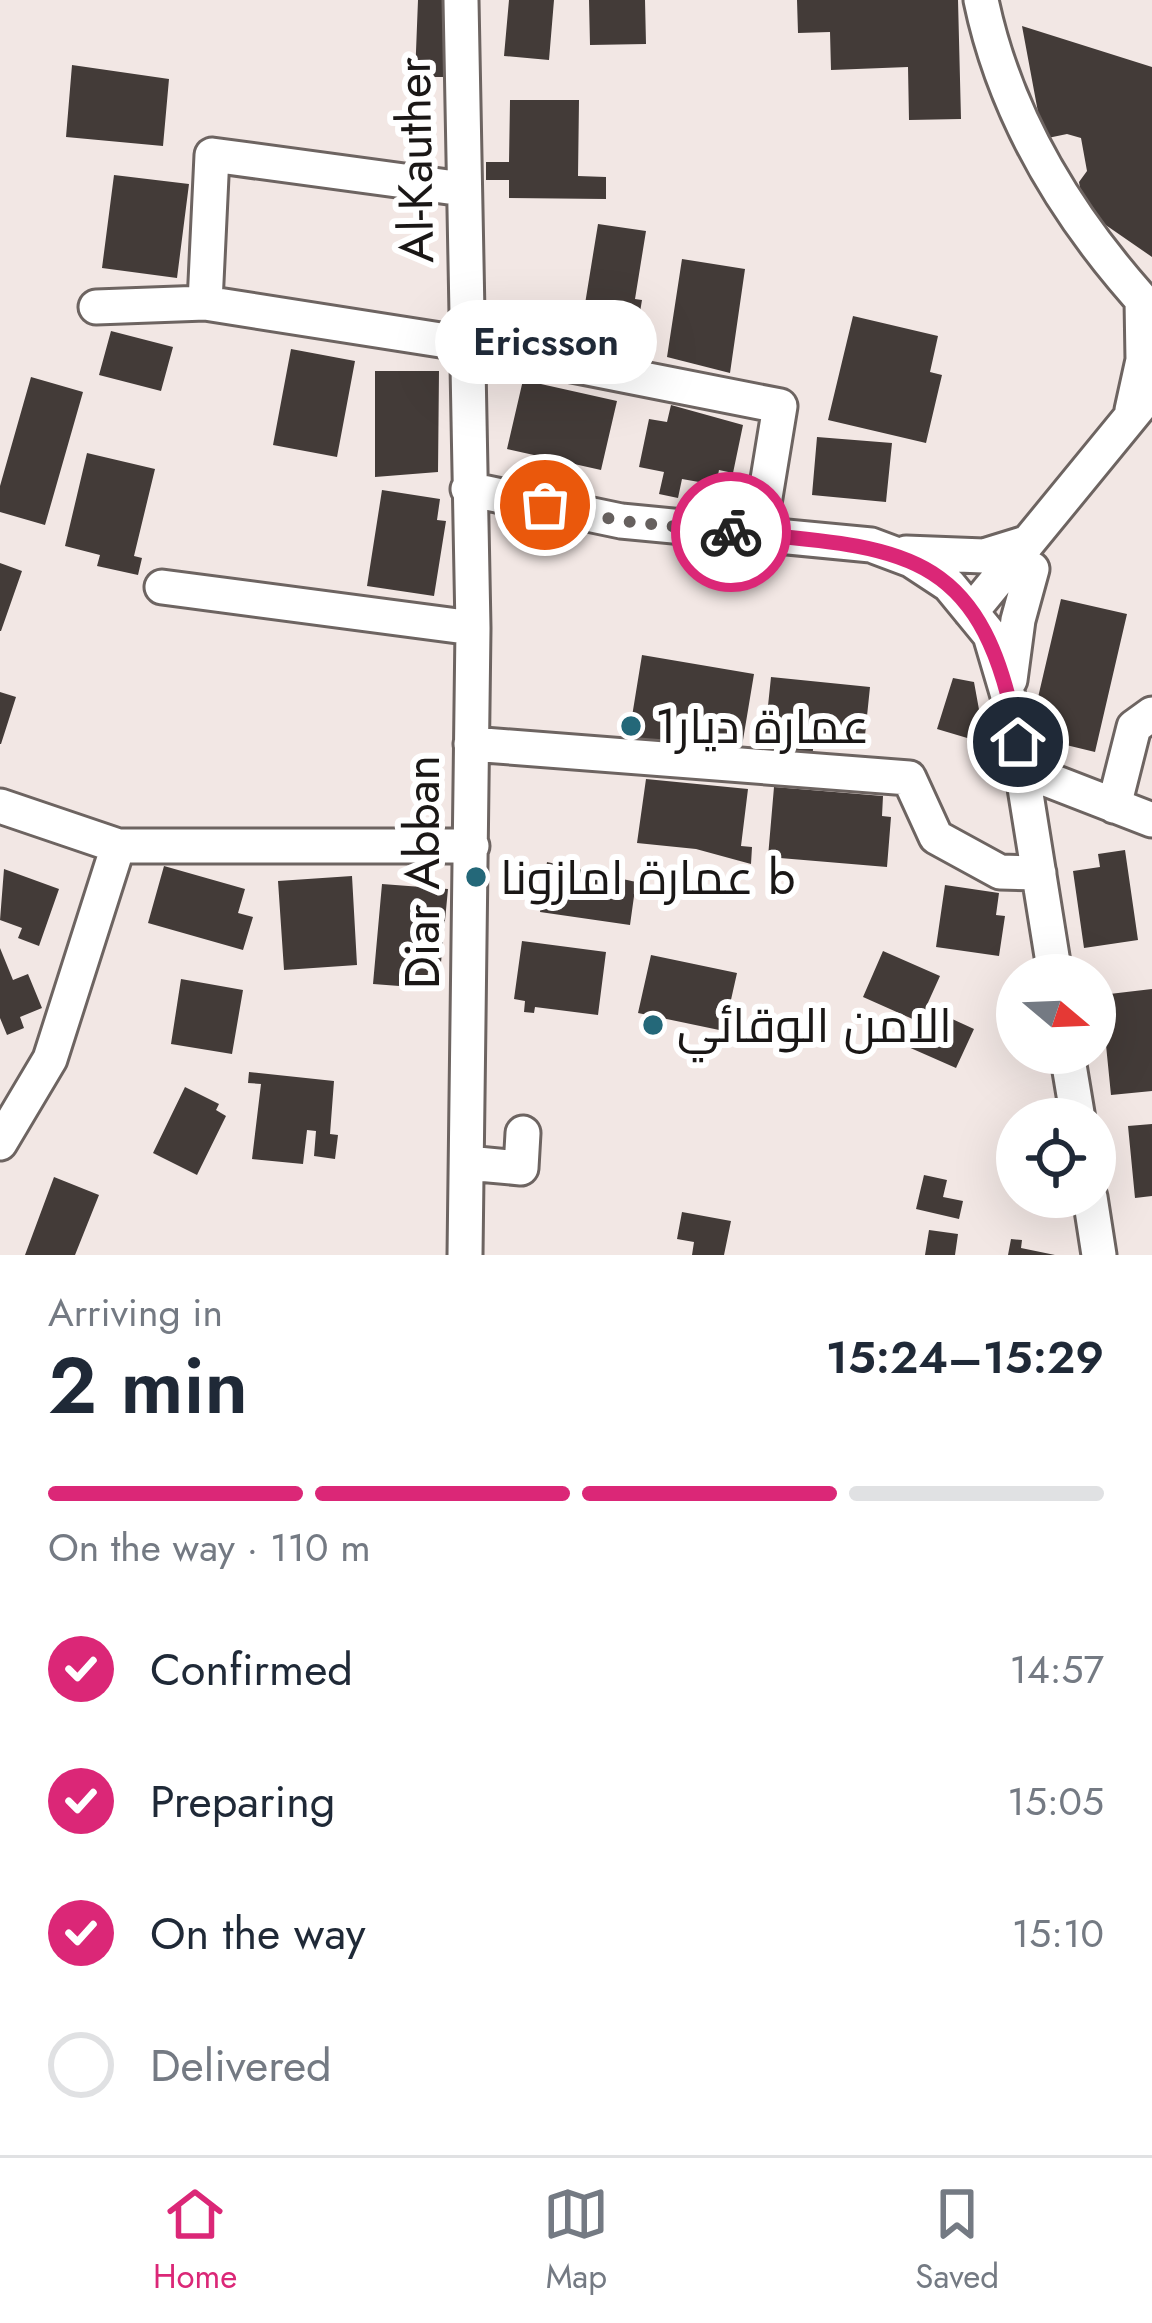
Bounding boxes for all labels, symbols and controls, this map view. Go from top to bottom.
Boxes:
street label: Al-Kauther [379,56,451,264]
callout: Ericsson [434,301,656,385]
text: Ericsson [473,313,619,370]
pin [494,454,596,556]
icon: bag [512,472,578,538]
courier [671,472,791,592]
icon: bike [698,499,764,565]
pin [967,691,1069,793]
place label: عمارة ديار1 [655,692,869,761]
icon: home [985,709,1051,775]
marker: عمارة ديار1 [618,713,644,739]
street label: Diar Abban [388,755,457,989]
place label: عمارة امازونا b [500,843,795,912]
marker: عمارة امازونا b [463,864,489,890]
north arrow [996,954,1116,1074]
map controls [996,954,1116,1218]
place label: الامن الوقائي [677,991,952,1063]
marker: الامن الوقائي [640,1012,666,1038]
button: locate [996,1098,1116,1218]
text: Arriving in [48,1284,223,1341]
text: 15:24–15:29 [826,1325,1104,1390]
text: 2 min [48,1330,248,1442]
text: On the way · 110 m [48,1519,371,1576]
icon: check [48,1636,114,1702]
text: Confirmed [150,1637,353,1702]
text: 14:57 [1010,1641,1104,1698]
icon: check [48,1768,114,1834]
text: Preparing [150,1769,335,1834]
text: 15:05 [1007,1773,1104,1830]
icon: check [48,1900,114,1966]
text: On the way [150,1901,366,1966]
text: 15:10 [1012,1905,1104,1962]
text: Delivered [150,2033,332,2098]
tab: Home [153,2181,237,2300]
tab: Map [543,2181,609,2300]
tab: Saved [915,2181,999,2300]

